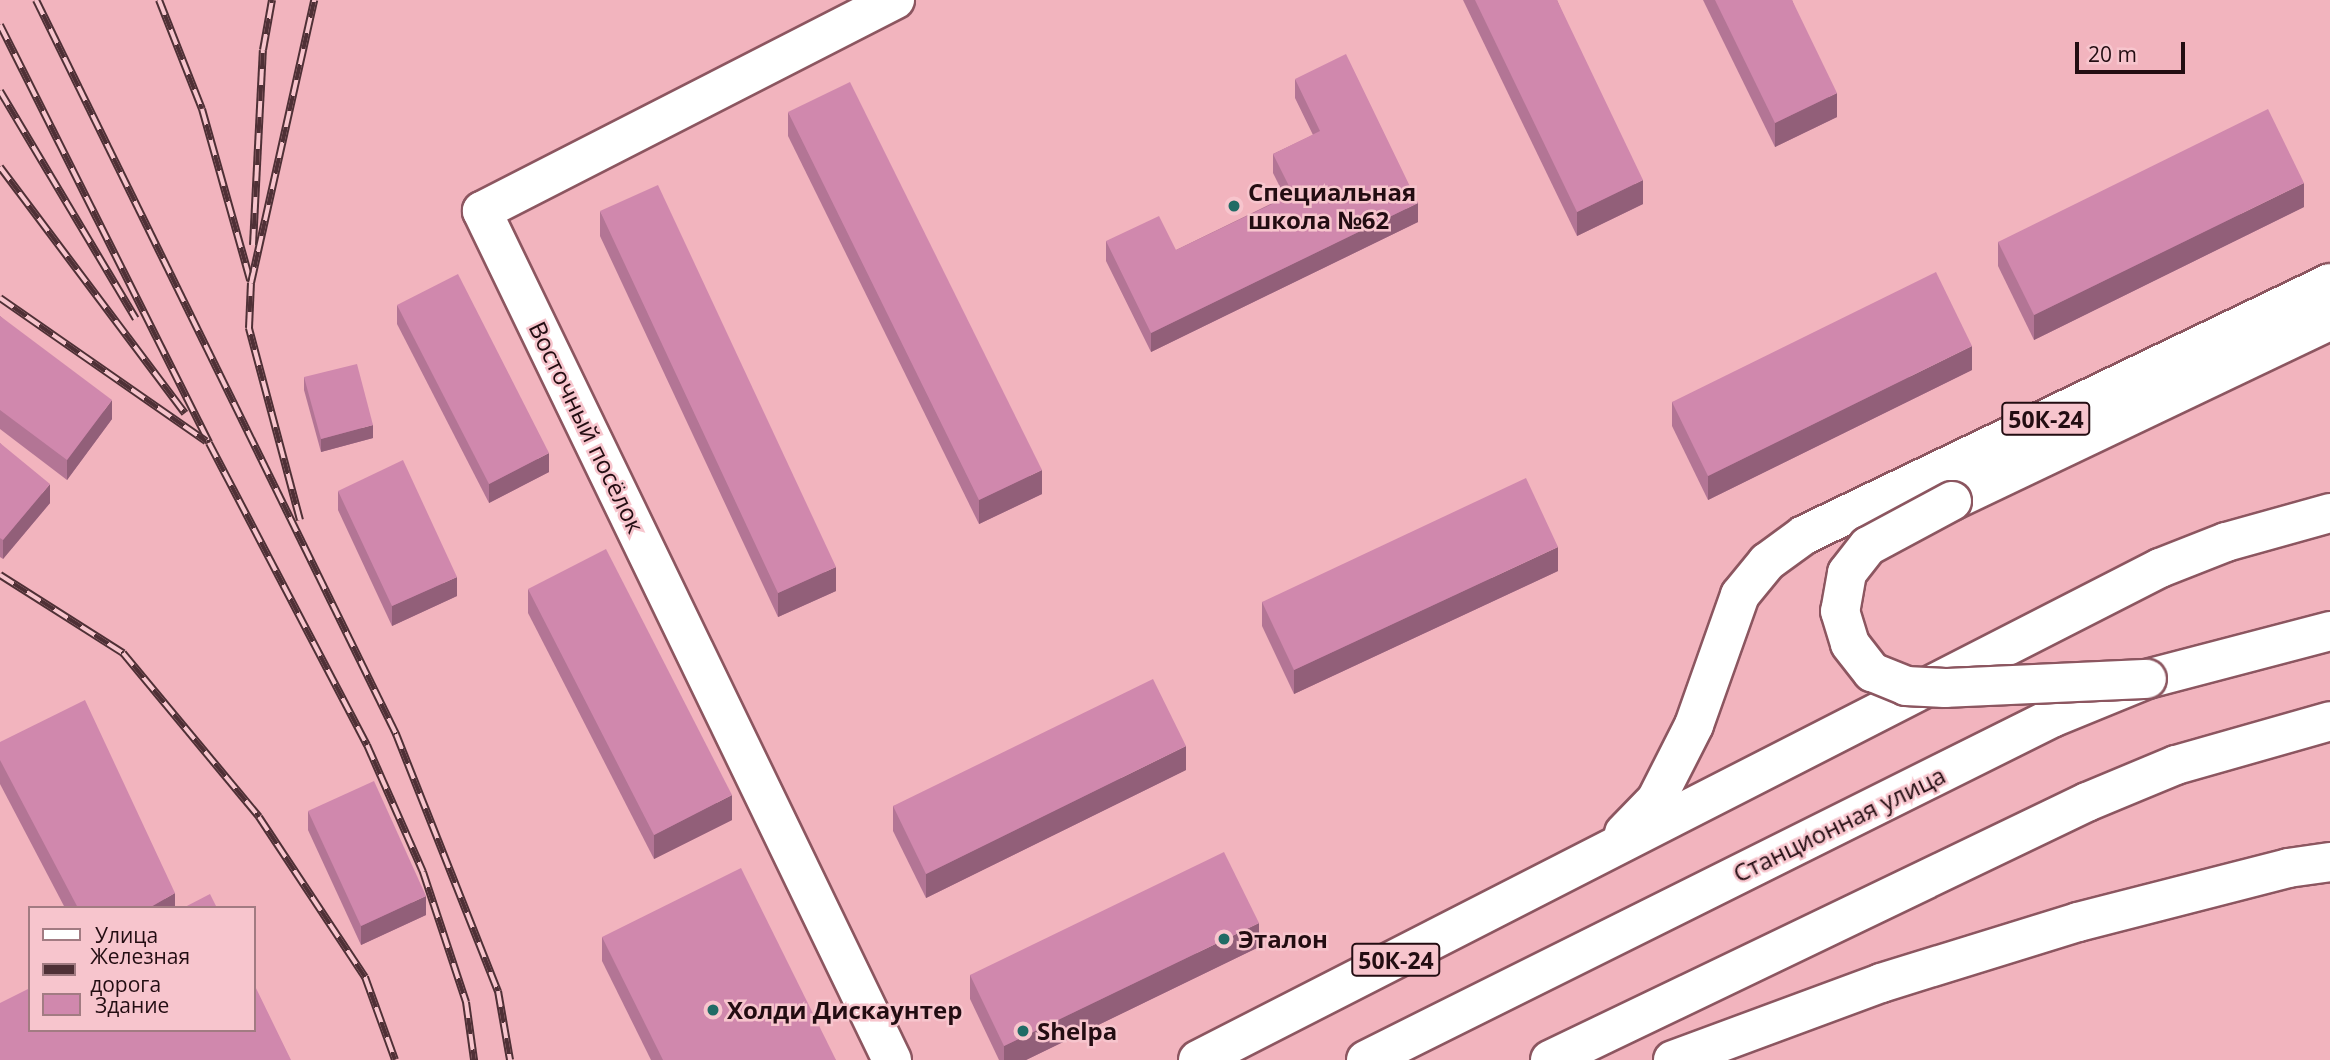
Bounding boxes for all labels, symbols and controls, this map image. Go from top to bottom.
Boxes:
scale bar [2078,28,2188,72]
text: 20 m [2088,40,2137,68]
place label: Специальная школа №62 [1248,178,1416,234]
marker: Специальная школа №62 [1226,198,1242,214]
street label: Восточный посёлок [523,317,651,537]
road number: 50К-24 [2000,400,2092,438]
street label: Станционная улица [1728,760,1950,888]
legend [28,906,256,1032]
text: Улица [95,921,158,949]
place label: Эталон [1238,925,1328,953]
marker: Эталон [1216,931,1232,947]
road number: 50К-24 [1350,940,1442,979]
text: Железная дорога [90,942,190,998]
text: Здание [95,991,169,1019]
place label: Холди Дискаунтер [727,996,962,1024]
marker: Холди Дискаунтер [705,1002,721,1018]
place label: Shelpa [1037,1017,1117,1045]
marker: Shelpa [1015,1023,1031,1039]

